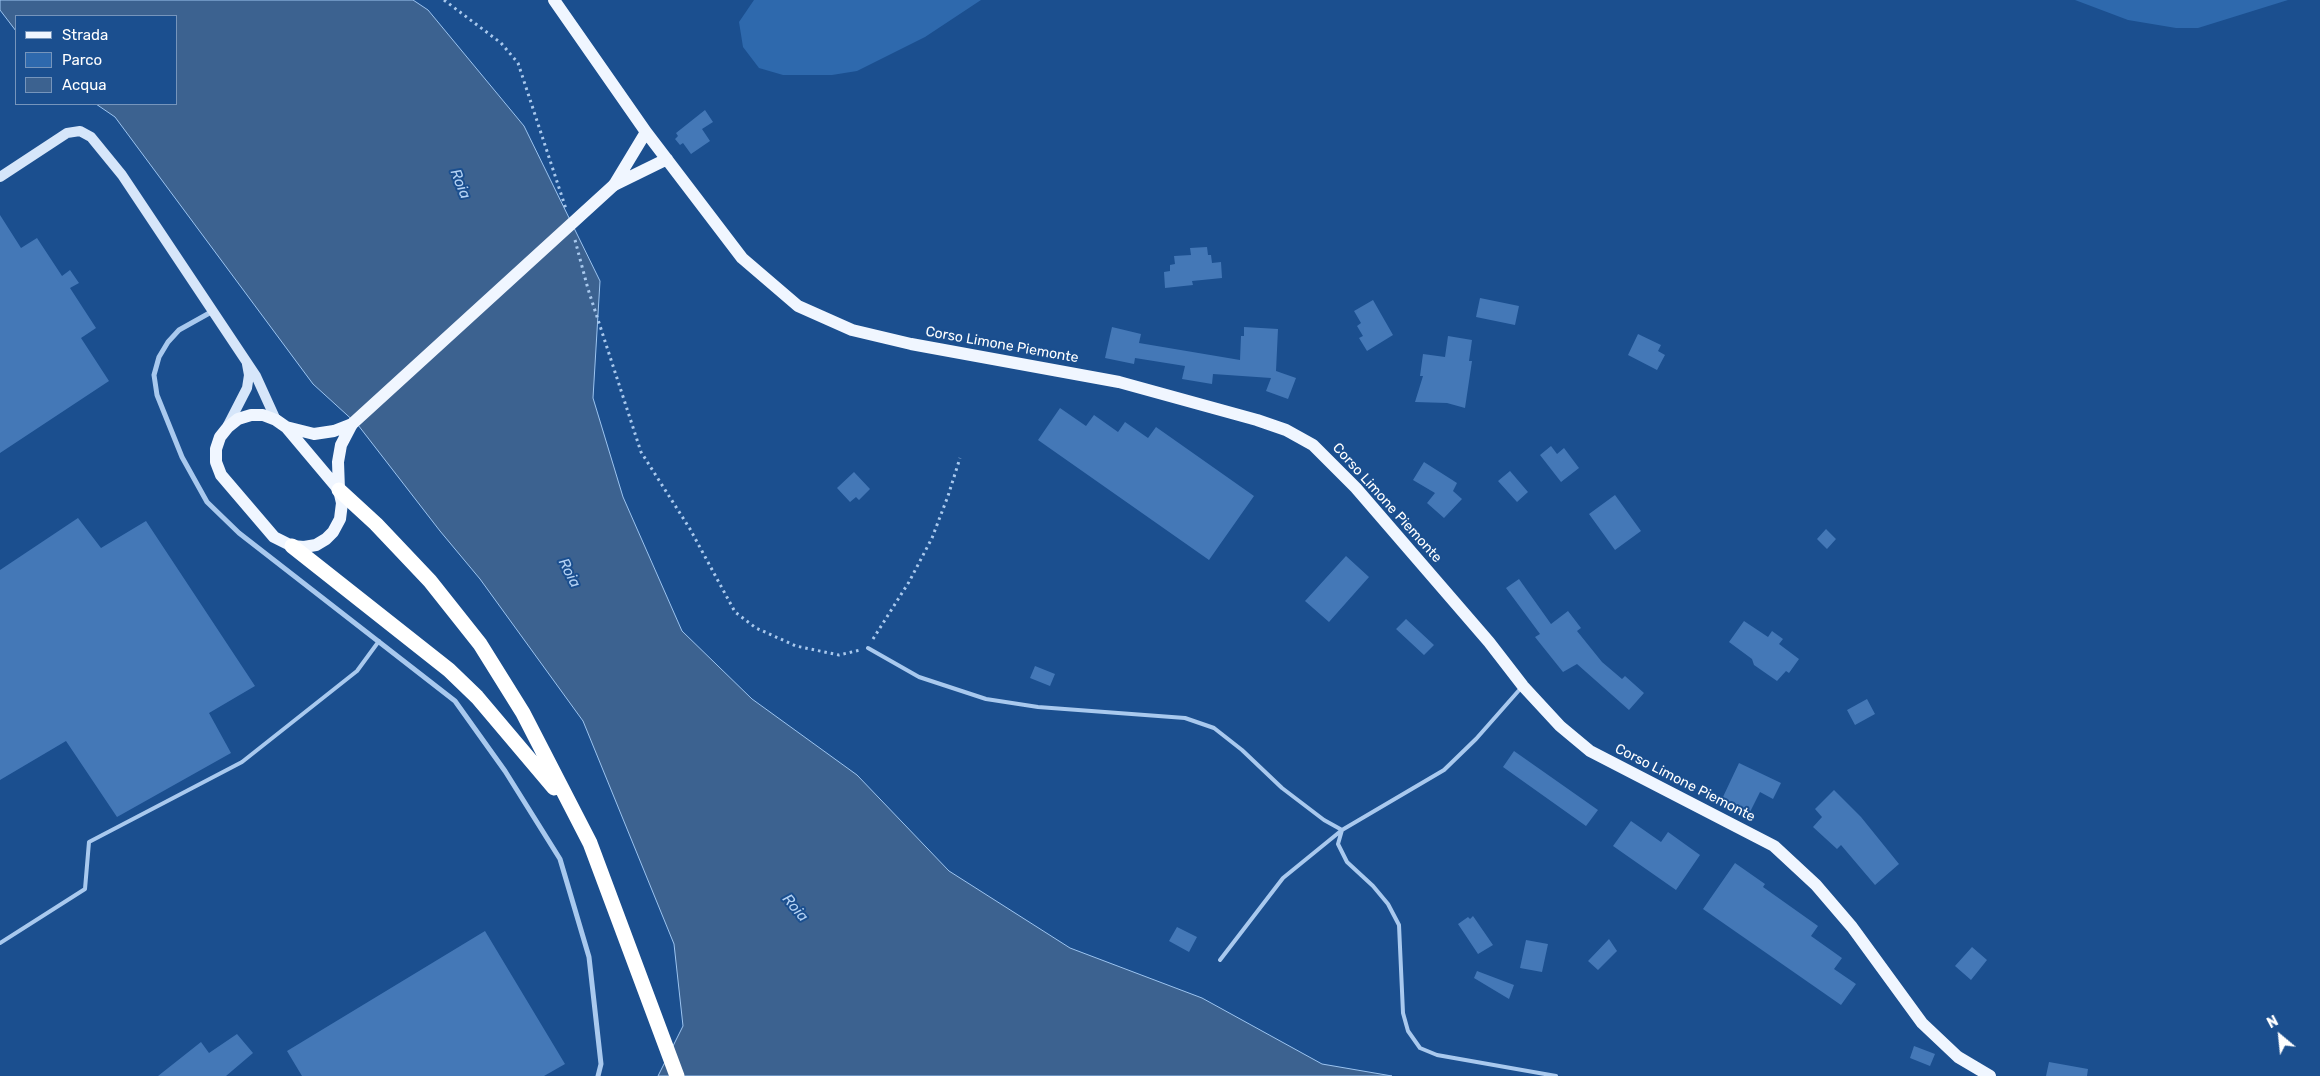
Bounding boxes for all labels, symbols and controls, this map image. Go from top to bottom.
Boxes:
legend [15,15,178,105]
text: Strada [62,26,108,44]
text: Parco [62,51,102,69]
text: Acqua [62,76,107,94]
water label: Roia [446,166,474,202]
street label: Corso Limone Piemonte [924,323,1080,367]
street label: Corso Limone Piemonte [1329,440,1445,566]
water label: Roia [554,555,584,591]
street label: Corso Limone Piemonte [1612,740,1758,826]
water label: Roia [778,890,812,926]
north arrow [2255,1011,2305,1061]
text: N [2264,1012,2281,1032]

